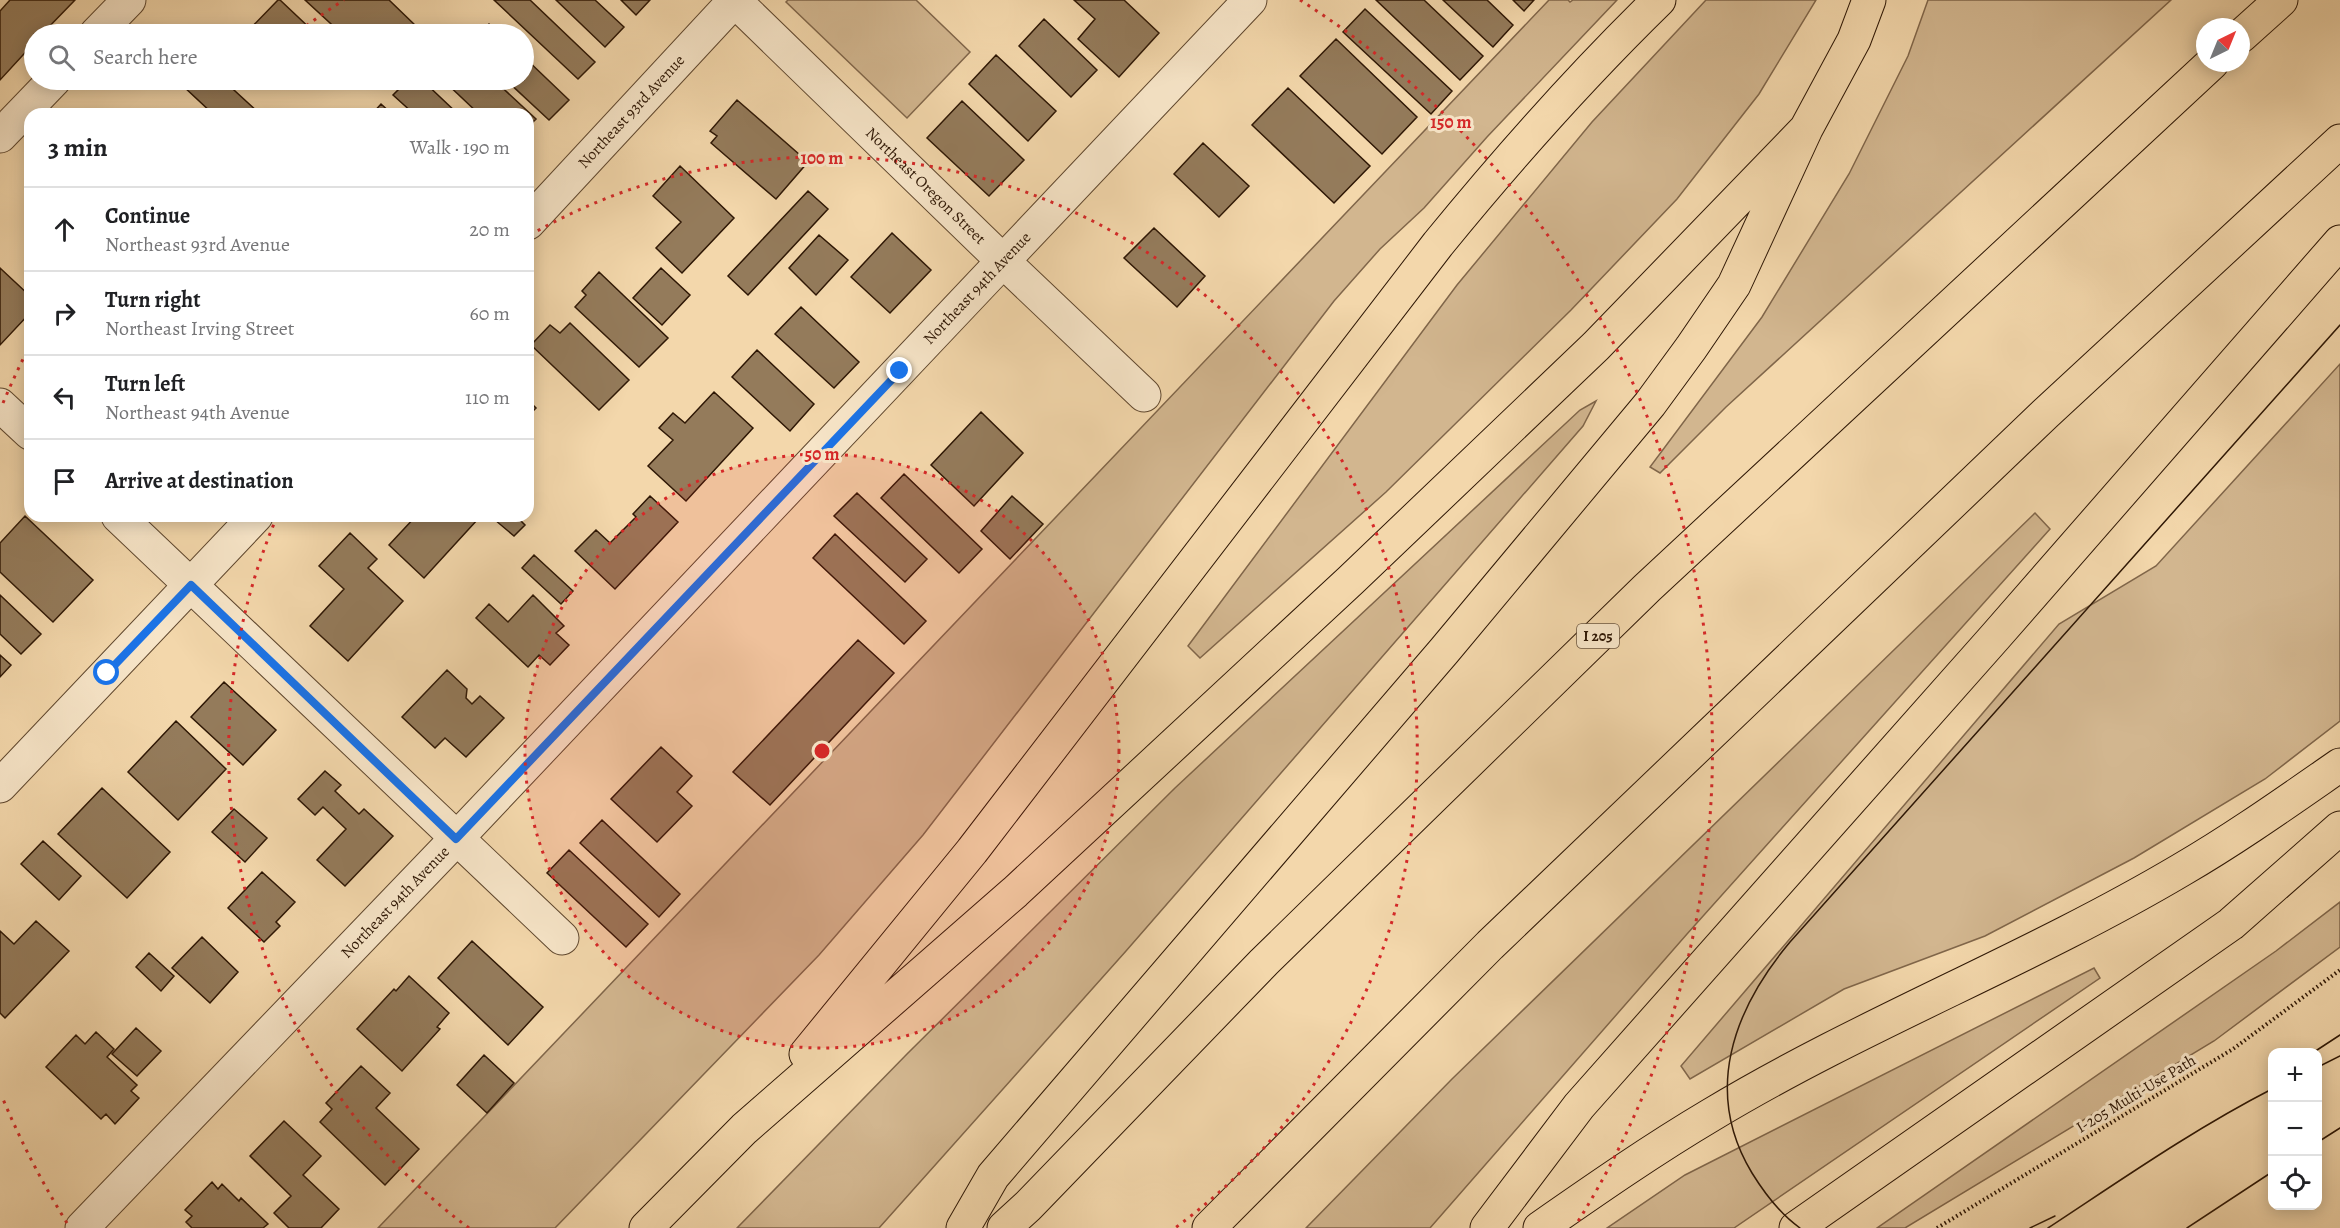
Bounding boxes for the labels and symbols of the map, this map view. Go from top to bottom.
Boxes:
north arrow [2196,18,2250,72]
street label: Northeast 93rd Avenue [573,50,690,173]
text: 150 m [1430,110,1472,134]
street label: Northeast Oregon Street [861,122,991,250]
text: 100 m [801,146,843,170]
street label: Northeast 94th Avenue [918,227,1036,349]
route end [886,357,912,383]
text: 50 m [805,442,839,466]
road number: I 205 [1577,624,1619,648]
route start [93,659,119,685]
centre of rings [812,741,832,761]
street label: Northeast 94th Avenue [336,841,454,963]
street label: I-205 Multi-Use Path [2072,1049,2200,1138]

